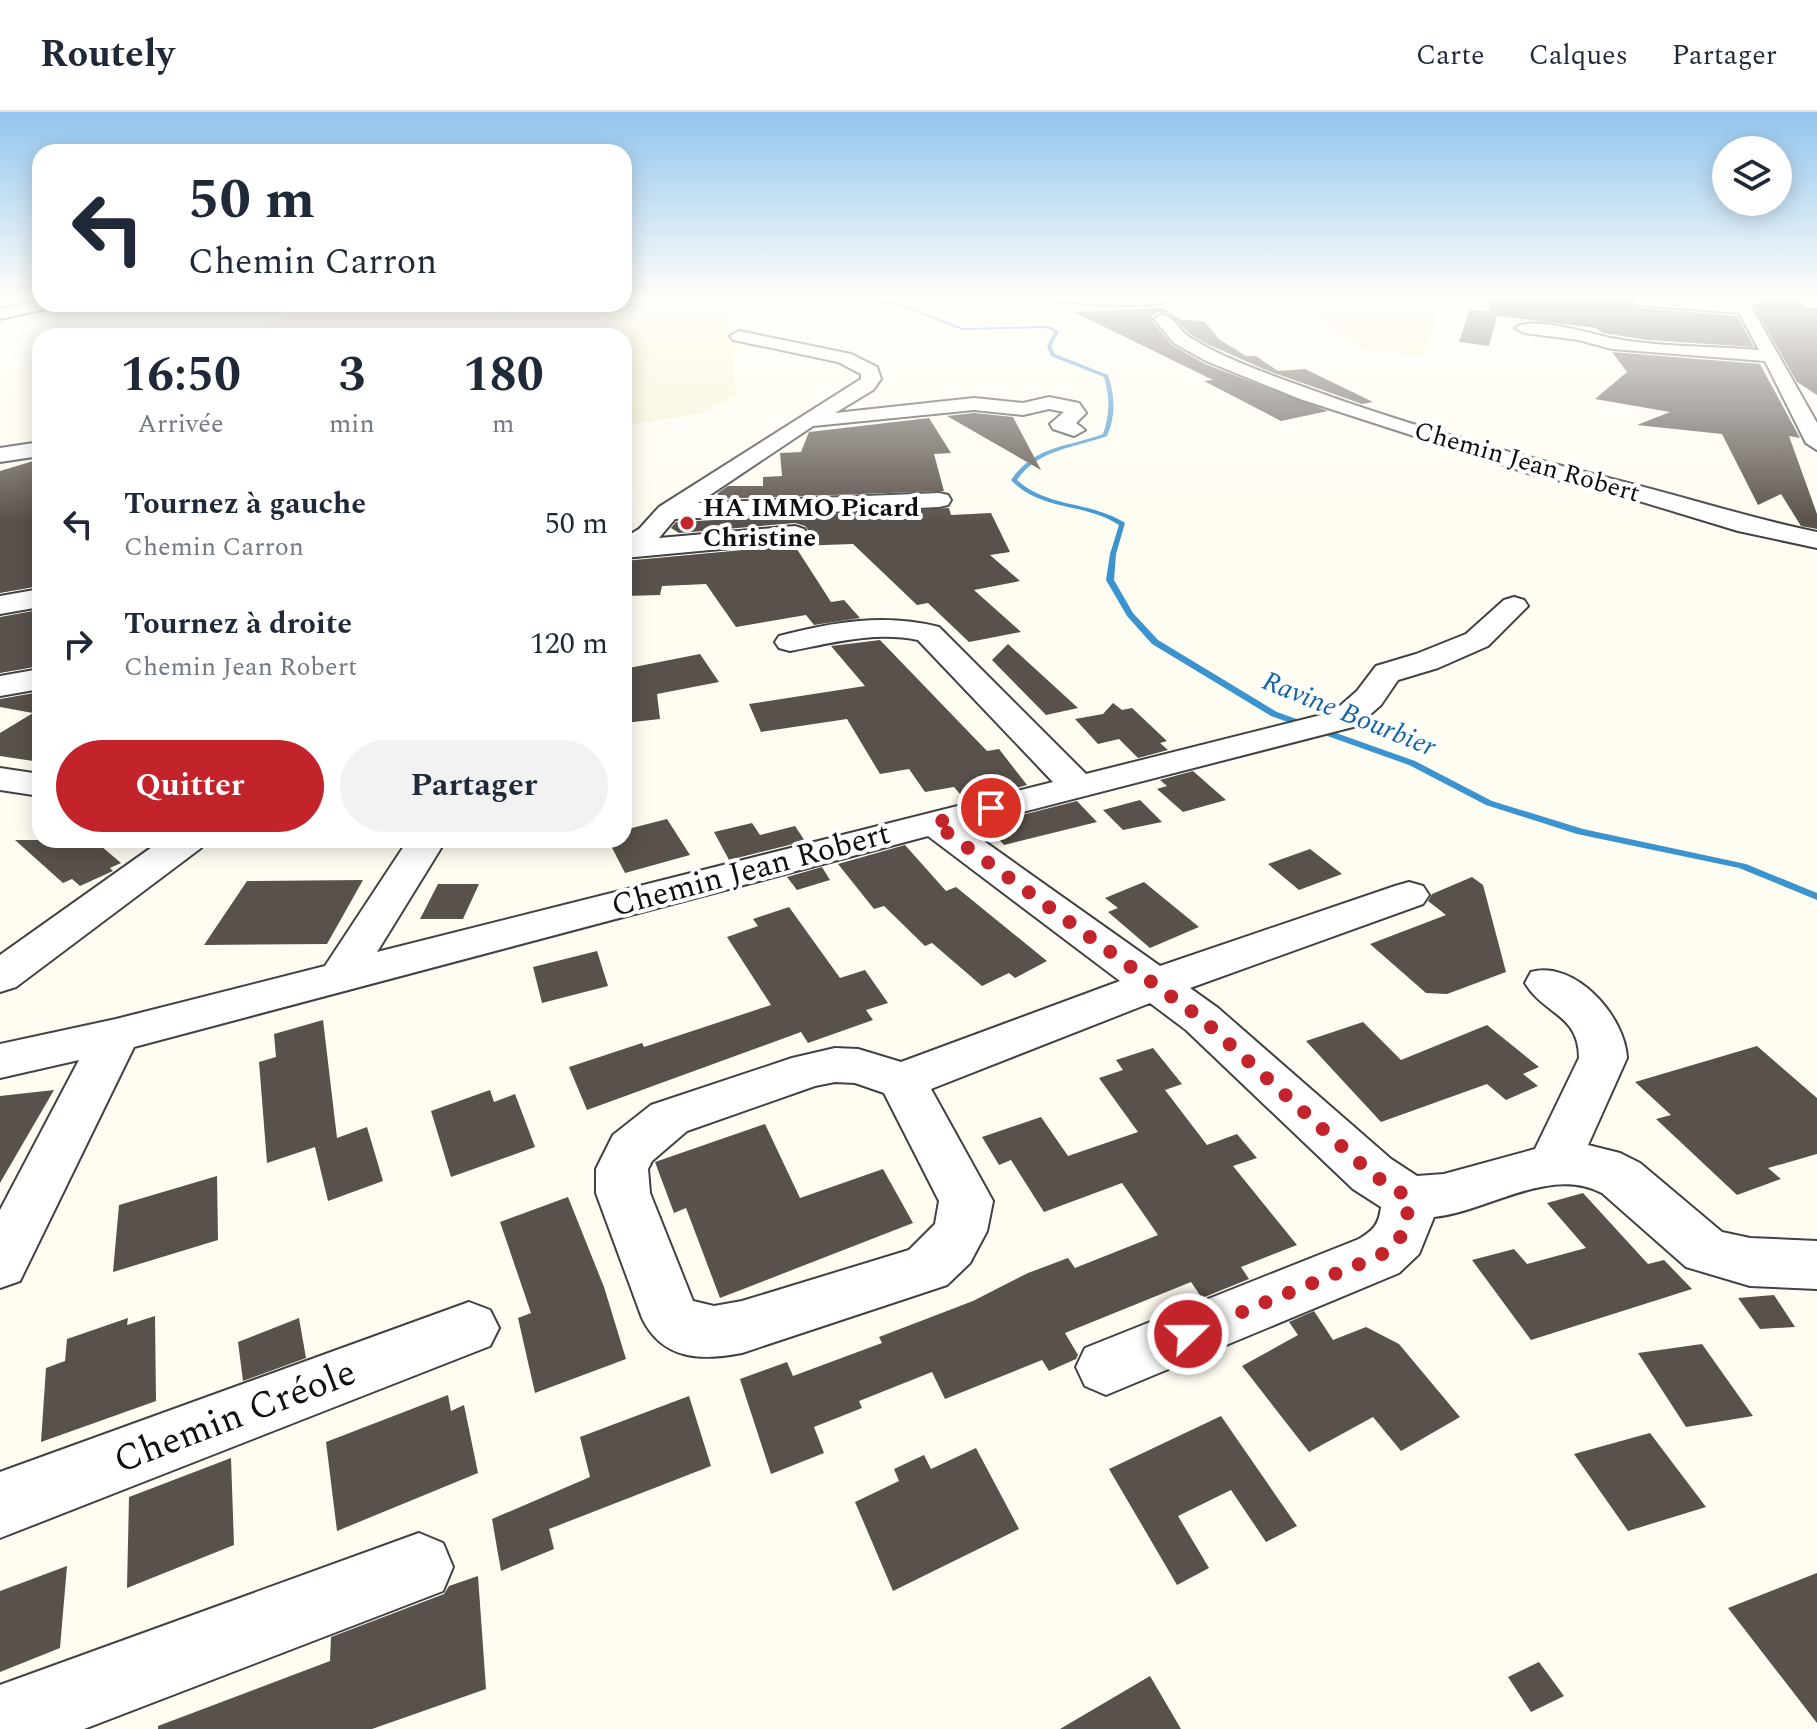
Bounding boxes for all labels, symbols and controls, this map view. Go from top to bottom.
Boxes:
text: Routely [40,26,174,84]
text: Carte [1416,34,1485,77]
text: Calques [1529,34,1628,77]
text: Partager [1672,34,1777,77]
map controls [1712,136,1792,216]
button: layers [1712,136,1792,216]
text: 50 m [188,158,315,243]
icon: left [56,176,160,280]
text: Chemin Carron [188,235,437,290]
text: 16:50 [120,339,241,412]
text: 3 [338,339,365,412]
text: 180 [463,339,544,412]
text: Arrivée [138,404,224,444]
text: min [329,404,375,444]
text: m [492,404,514,444]
street label: Chemin Jean Robert [1409,411,1645,513]
text: Tournez à gauche [124,481,366,527]
place label: HA IMMO Picard Christine [703,488,919,558]
text: 50 m [545,501,608,547]
icon: left [56,502,100,546]
marker: HA IMMO Picard Christine [678,514,696,532]
text: Chemin Carron [124,527,304,567]
text: Tournez à droite [124,601,352,647]
text: 120 m [530,621,608,667]
icon: right [56,622,100,666]
text: Chemin Jean Robert [124,647,357,687]
water label: Ravine Bourbier [1256,660,1443,769]
button: Quitter [56,740,324,832]
button: Partager [340,740,608,832]
pin [957,774,1025,842]
icon: arrive [969,786,1013,830]
street label: Chemin Jean Robert [606,809,896,931]
position arrow [1146,1292,1230,1376]
street label: Chemin Créole [105,1344,365,1490]

